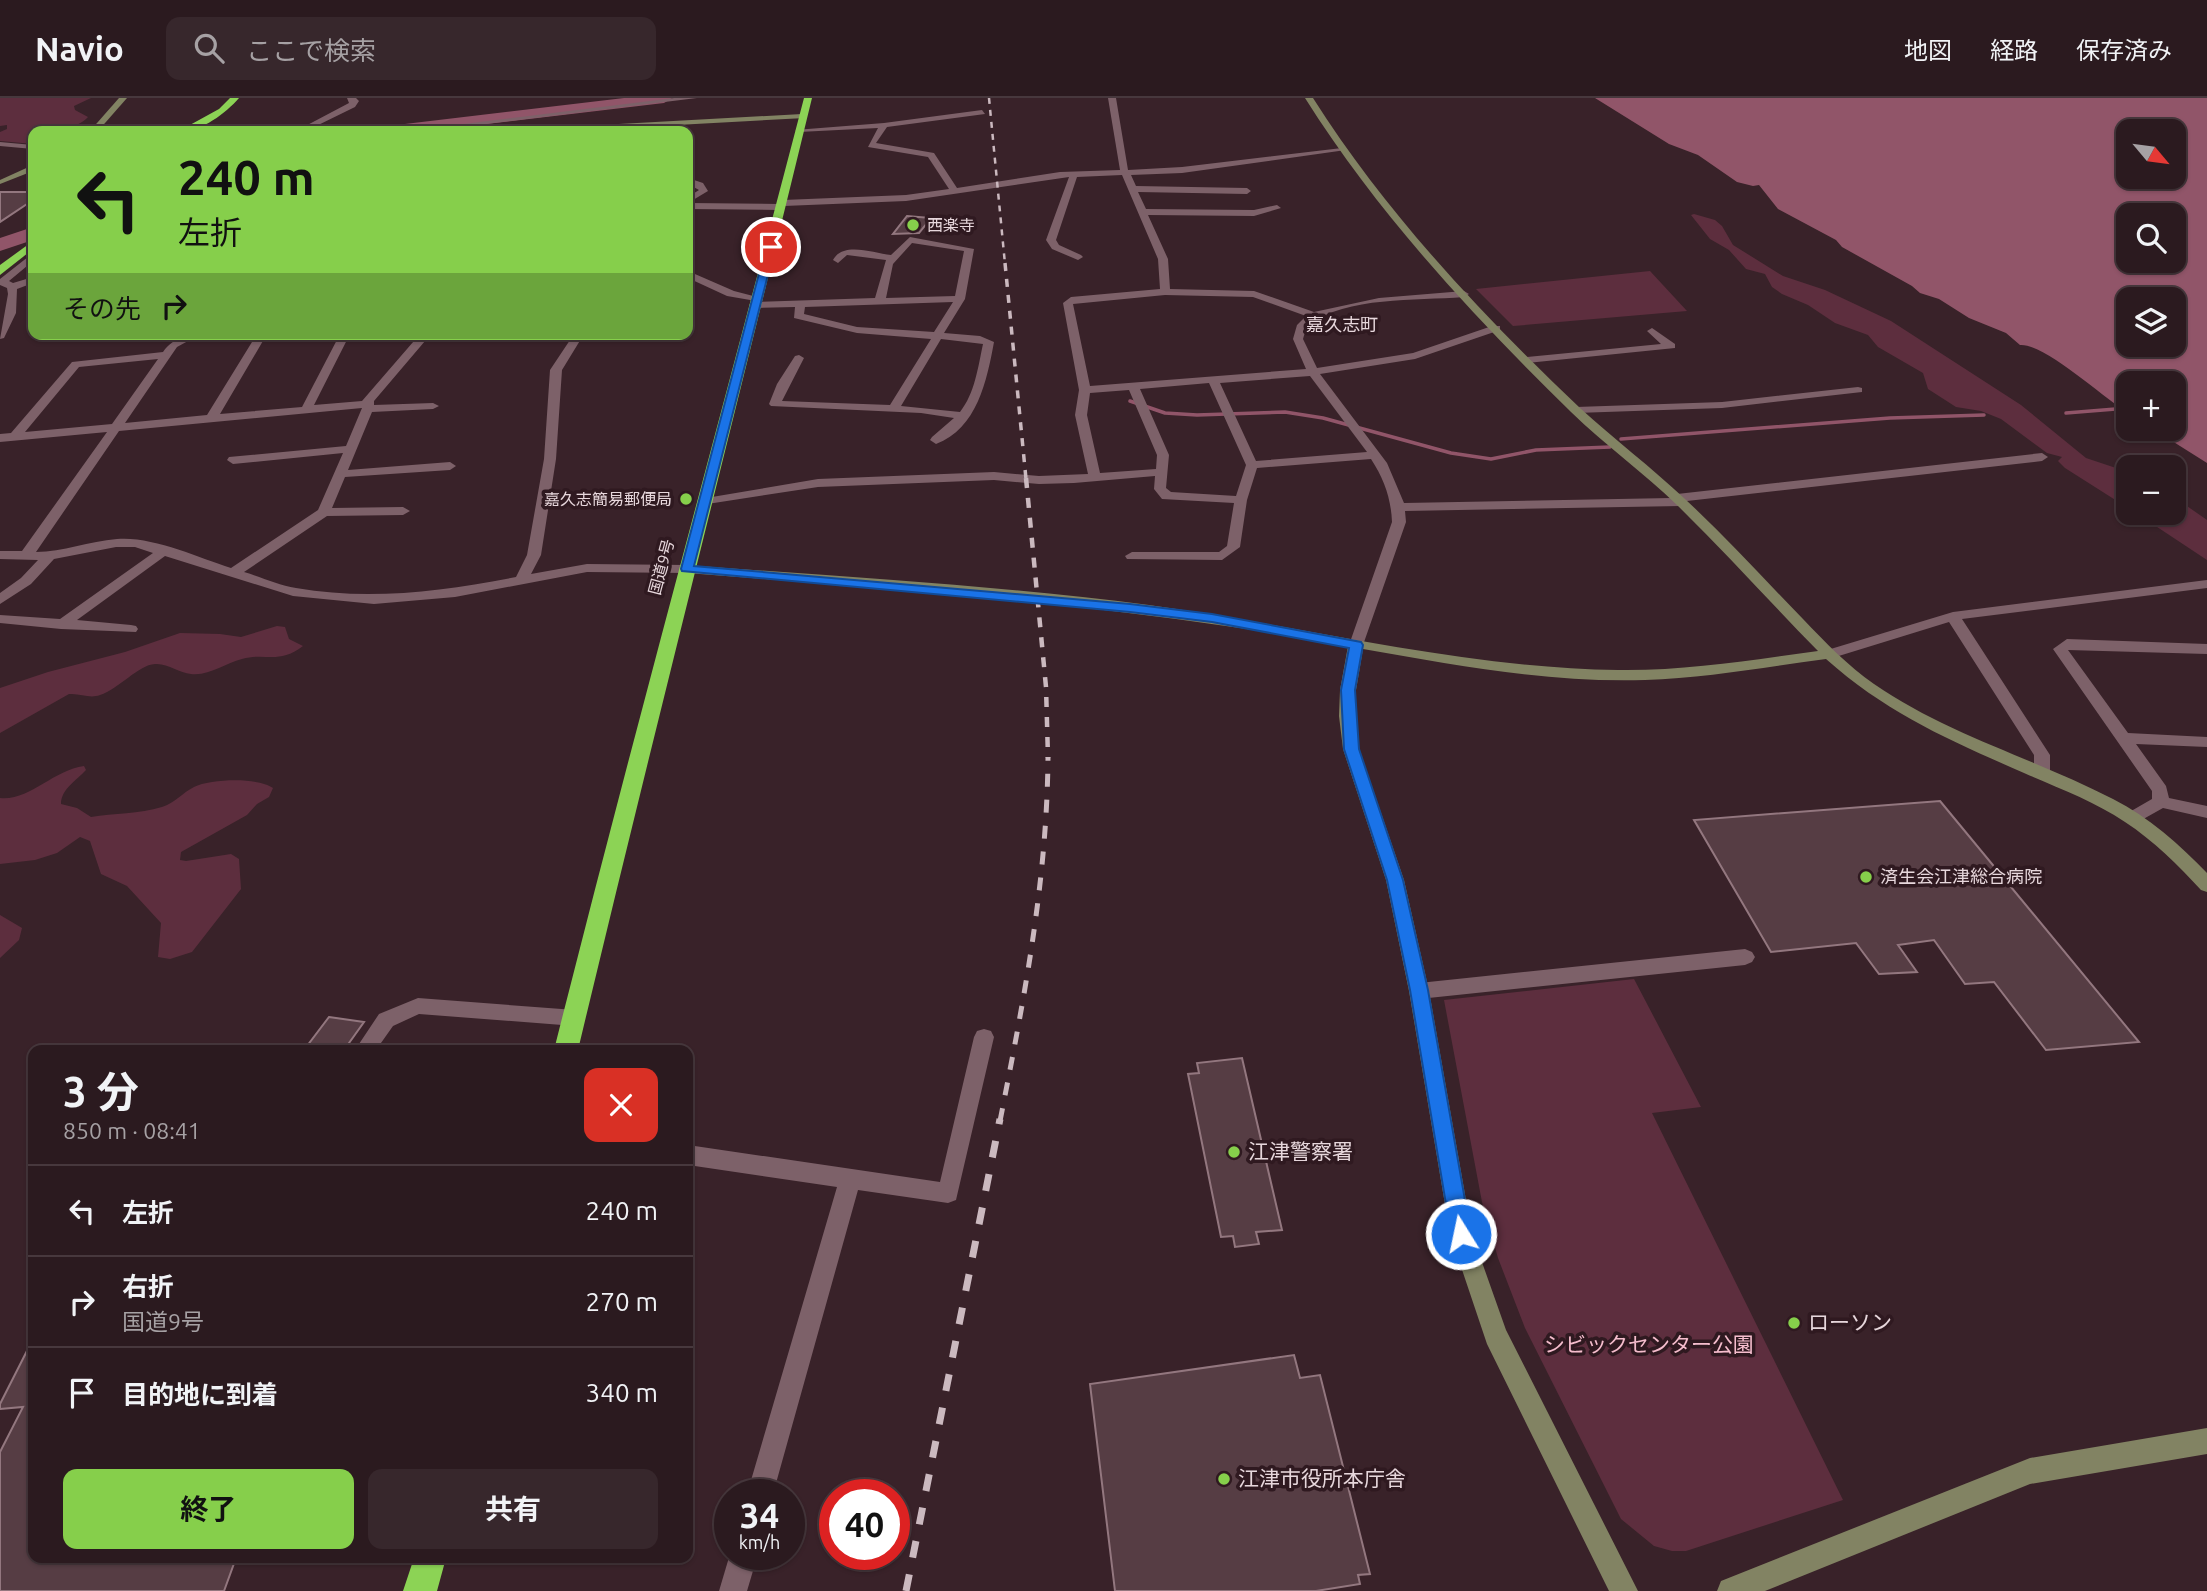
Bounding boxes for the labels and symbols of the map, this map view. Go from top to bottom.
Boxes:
north arrow [2116,119,2186,189]
place label: 西楽寺 [927,216,975,234]
pin [741,217,801,277]
marker: 西楽寺 [905,217,921,233]
district label: 嘉久志町 [1306,314,1378,334]
place label: 嘉久志簡易郵便局 [544,490,672,508]
marker: 嘉久志簡易郵便局 [678,491,694,507]
street label: 国道9号 [645,537,677,597]
place label: 済生会江津総合病院 [1880,866,2042,886]
marker: 済生会江津総合病院 [1858,869,1874,885]
place label: 江津警察署 [1248,1139,1353,1163]
marker: 江津警察署 [1226,1144,1242,1160]
position arrow [1424,1197,1498,1271]
place label: ローソン [1808,1310,1892,1334]
marker: ローソン [1786,1315,1802,1331]
park label: シビックセンター公園 [1544,1332,1754,1356]
place label: 江津市役所本庁舎 [1238,1466,1406,1490]
marker: 江津市役所本庁舎 [1216,1471,1232,1487]
speed limit sign: 40 [819,1479,910,1570]

